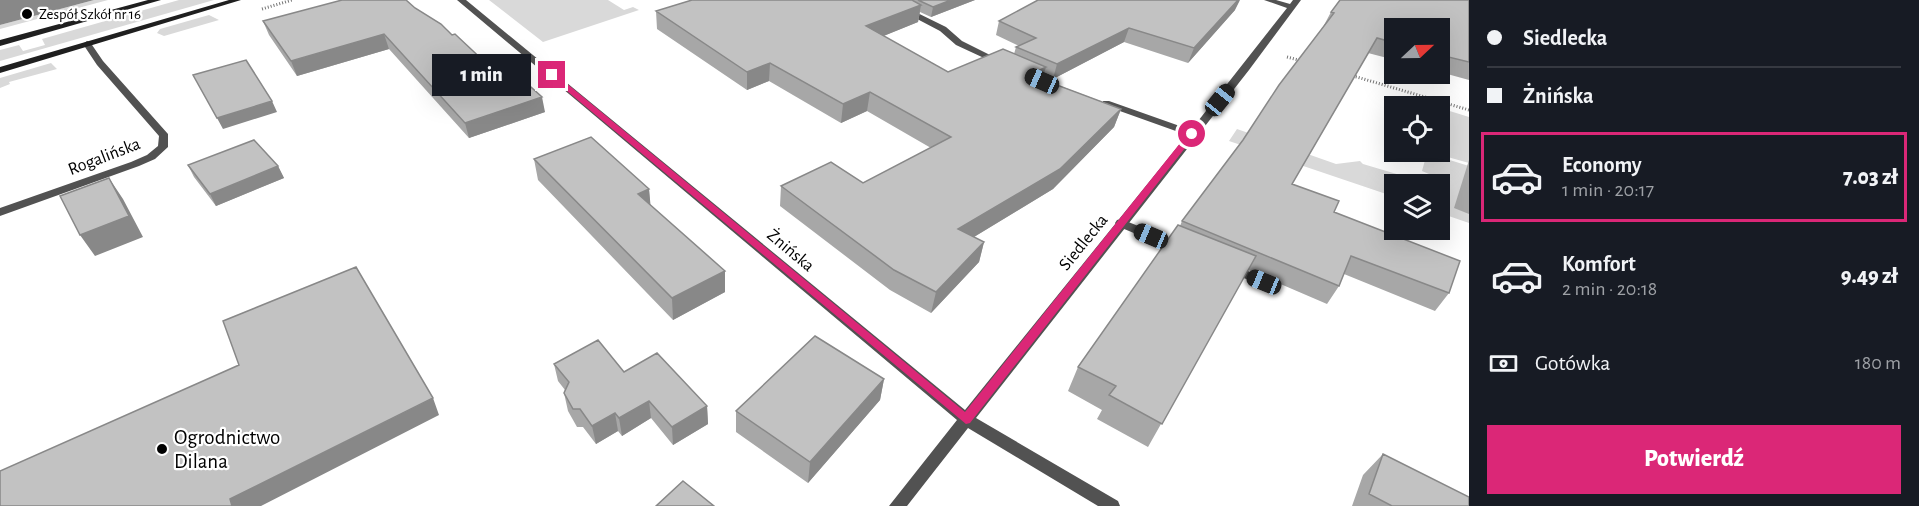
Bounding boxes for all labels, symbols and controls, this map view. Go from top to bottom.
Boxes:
marker: Zespół Szkół nr 16 [20,7,34,21]
place label: Zespół Szkół nr 16 [39,7,141,22]
north arrow [1384,18,1450,84]
map controls [1384,18,1450,240]
text: Siedlecka [1523,27,1607,49]
callout: 1 min [432,54,531,96]
route end [538,61,565,88]
text: 1 min [460,65,503,85]
car [1022,65,1062,97]
car [1202,80,1238,120]
text: Żnińska [1523,85,1594,107]
button: locate [1384,96,1450,162]
route start [1178,120,1205,147]
street label: Rogalińska [66,135,143,179]
icon: car [1490,150,1544,204]
text: Economy [1562,154,1642,176]
text: 7.03 zł [1843,166,1898,188]
button: layers [1384,174,1450,240]
text: 1 min · 20:17 [1562,180,1654,200]
street label: Siedlecka [1056,211,1112,274]
car [1131,221,1171,251]
street label: Żnińska [763,225,819,275]
icon: car [1490,249,1544,303]
text: Komfort [1562,253,1636,275]
text: 9.49 zł [1841,265,1898,287]
car [1244,267,1284,297]
text: 2 min · 20:18 [1562,279,1657,299]
icon: cash [1487,347,1520,380]
text: Gotówka [1535,352,1610,374]
text: 180 m [1855,353,1901,373]
button: Potwierdź [1487,425,1901,494]
place label: Ogrodnictwo Dilana [174,427,280,472]
marker: Ogrodnictwo Dilana [155,442,169,456]

